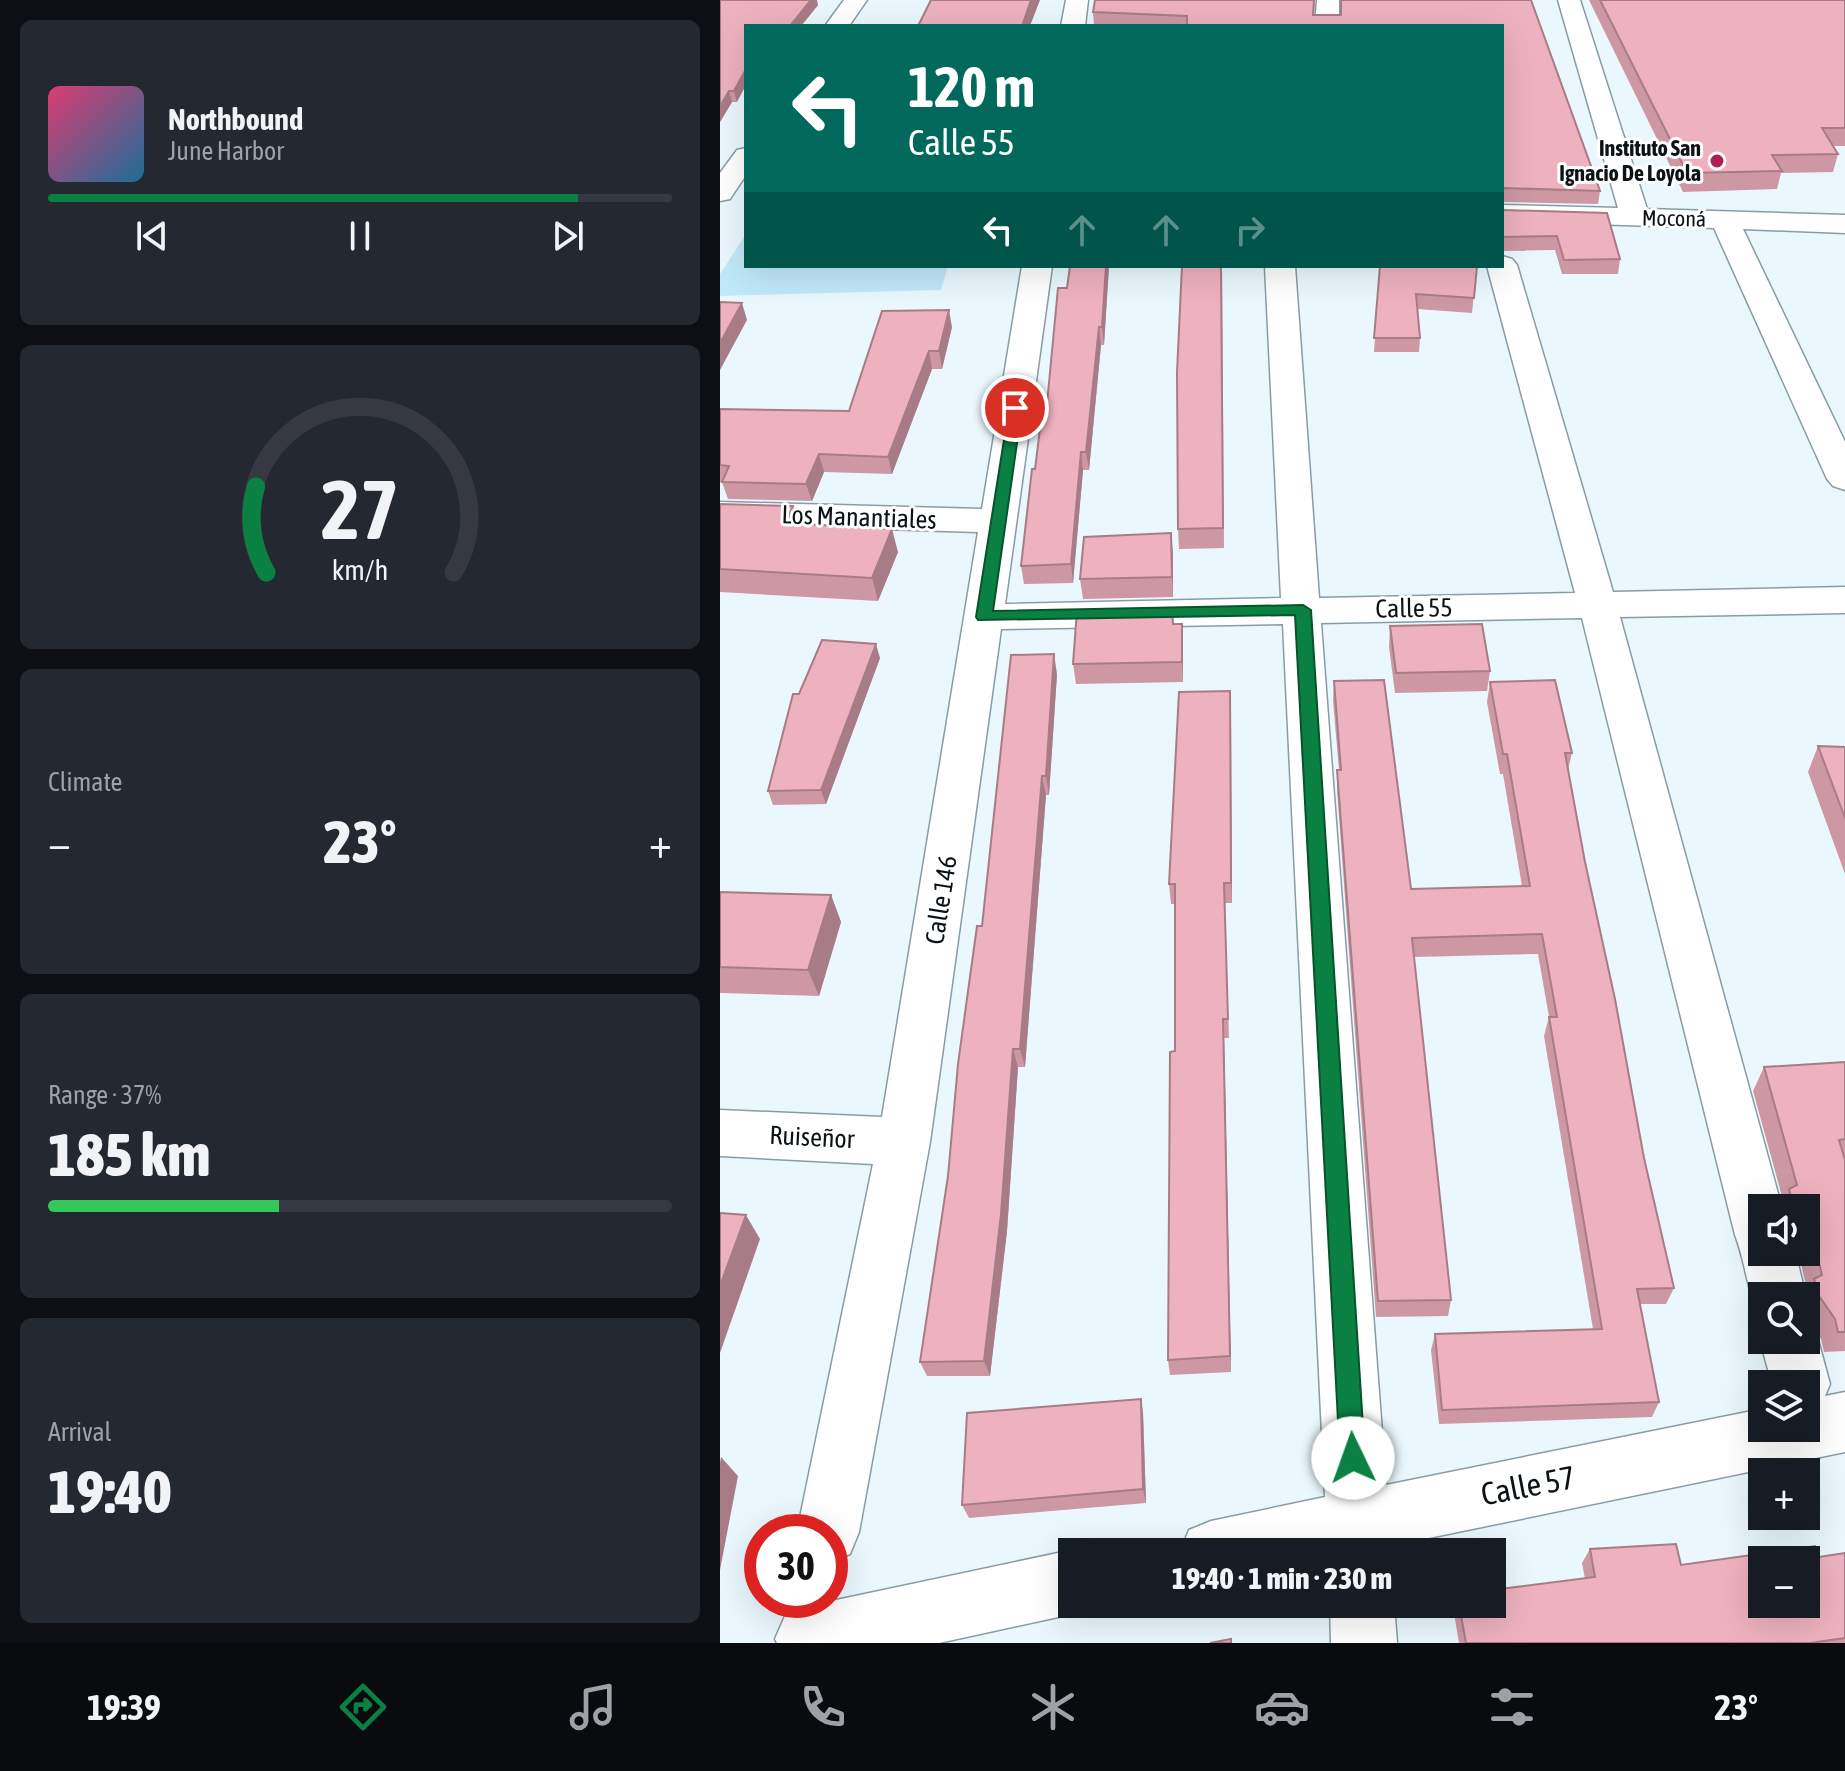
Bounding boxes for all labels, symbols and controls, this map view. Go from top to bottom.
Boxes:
text: 120 m [908,55,1035,119]
icon: left [776,56,880,160]
text: Northbound [168,102,303,136]
text: Calle 55 [908,121,1015,163]
place label: Instituto San Ignacio De Loyola [1559,135,1701,186]
text: June Harbor [168,136,284,166]
marker: Instituto San Ignacio De Loyola [1708,152,1726,170]
street label: Moconá [1642,204,1706,232]
icon: left [976,208,1020,252]
icon: ahead [1060,208,1104,252]
icon: ahead [1144,208,1188,252]
icon: right [1228,208,1272,252]
icon: previous [130,214,174,258]
icon: pause [338,214,382,258]
icon: next [546,214,590,258]
pin [981,374,1049,442]
icon: arrive [993,386,1037,430]
text: 27 [321,460,399,556]
street label: Los Manantiales [781,499,937,535]
text: km/h [332,553,388,586]
street label: Calle 55 [1375,592,1453,624]
text: Climate [48,767,122,797]
text: 23° [324,807,396,876]
text: − [48,817,71,867]
text: + [649,817,672,867]
street label: Calle 146 [919,854,963,946]
text: Range · 37% [48,1080,161,1110]
text: 185 km [48,1120,210,1189]
street label: Ruiseñor [769,1120,856,1154]
map controls [1748,1194,1820,1618]
button: sound [1748,1194,1820,1266]
button: search [1748,1282,1820,1354]
button: layers [1748,1370,1820,1442]
position arrow [1311,1416,1395,1500]
text: Arrival [48,1417,112,1447]
text: 19:40 [48,1457,171,1526]
street label: Calle 57 [1478,1458,1578,1513]
button: + [1748,1458,1820,1530]
speed limit sign: 30 [744,1514,848,1618]
button: − [1748,1546,1820,1618]
text: 19:40 · 1 min · 230 m [1172,1561,1392,1595]
icon: directions [335,1679,391,1735]
icon: music [565,1679,621,1735]
icon: phone [795,1679,851,1735]
icon: climate [1025,1679,1081,1735]
icon: car [1254,1679,1310,1735]
icon: filters [1484,1679,1540,1735]
text: 19:39 [87,1686,161,1728]
text: 23° [1714,1686,1758,1728]

